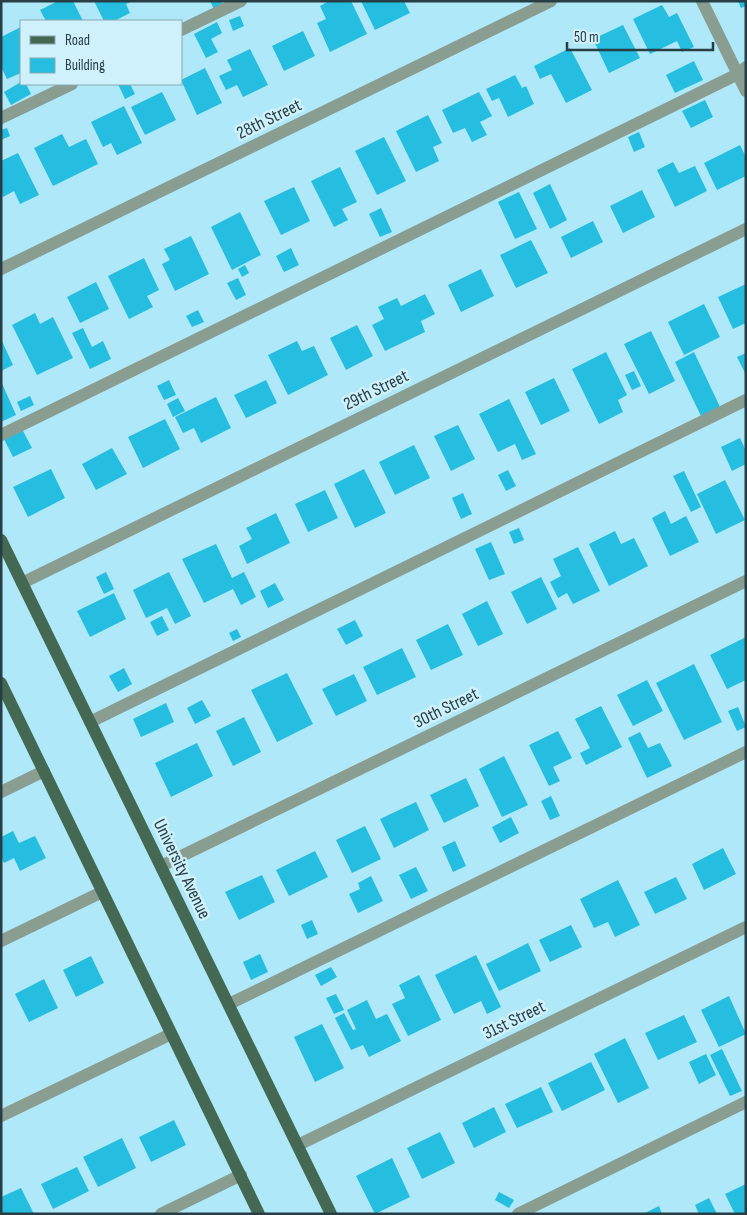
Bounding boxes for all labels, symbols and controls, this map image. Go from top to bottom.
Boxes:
legend [20,20,182,85]
scale bar [567,20,713,52]
text: 50 m [574,28,599,47]
text: Road [65,31,90,50]
text: Building [65,56,105,75]
street label: 28th Street [233,94,305,144]
street label: 29th Street [340,365,412,415]
street label: 30th Street [410,683,482,733]
street label: University Avenue [149,816,215,922]
street label: 31st Street [479,996,549,1044]

